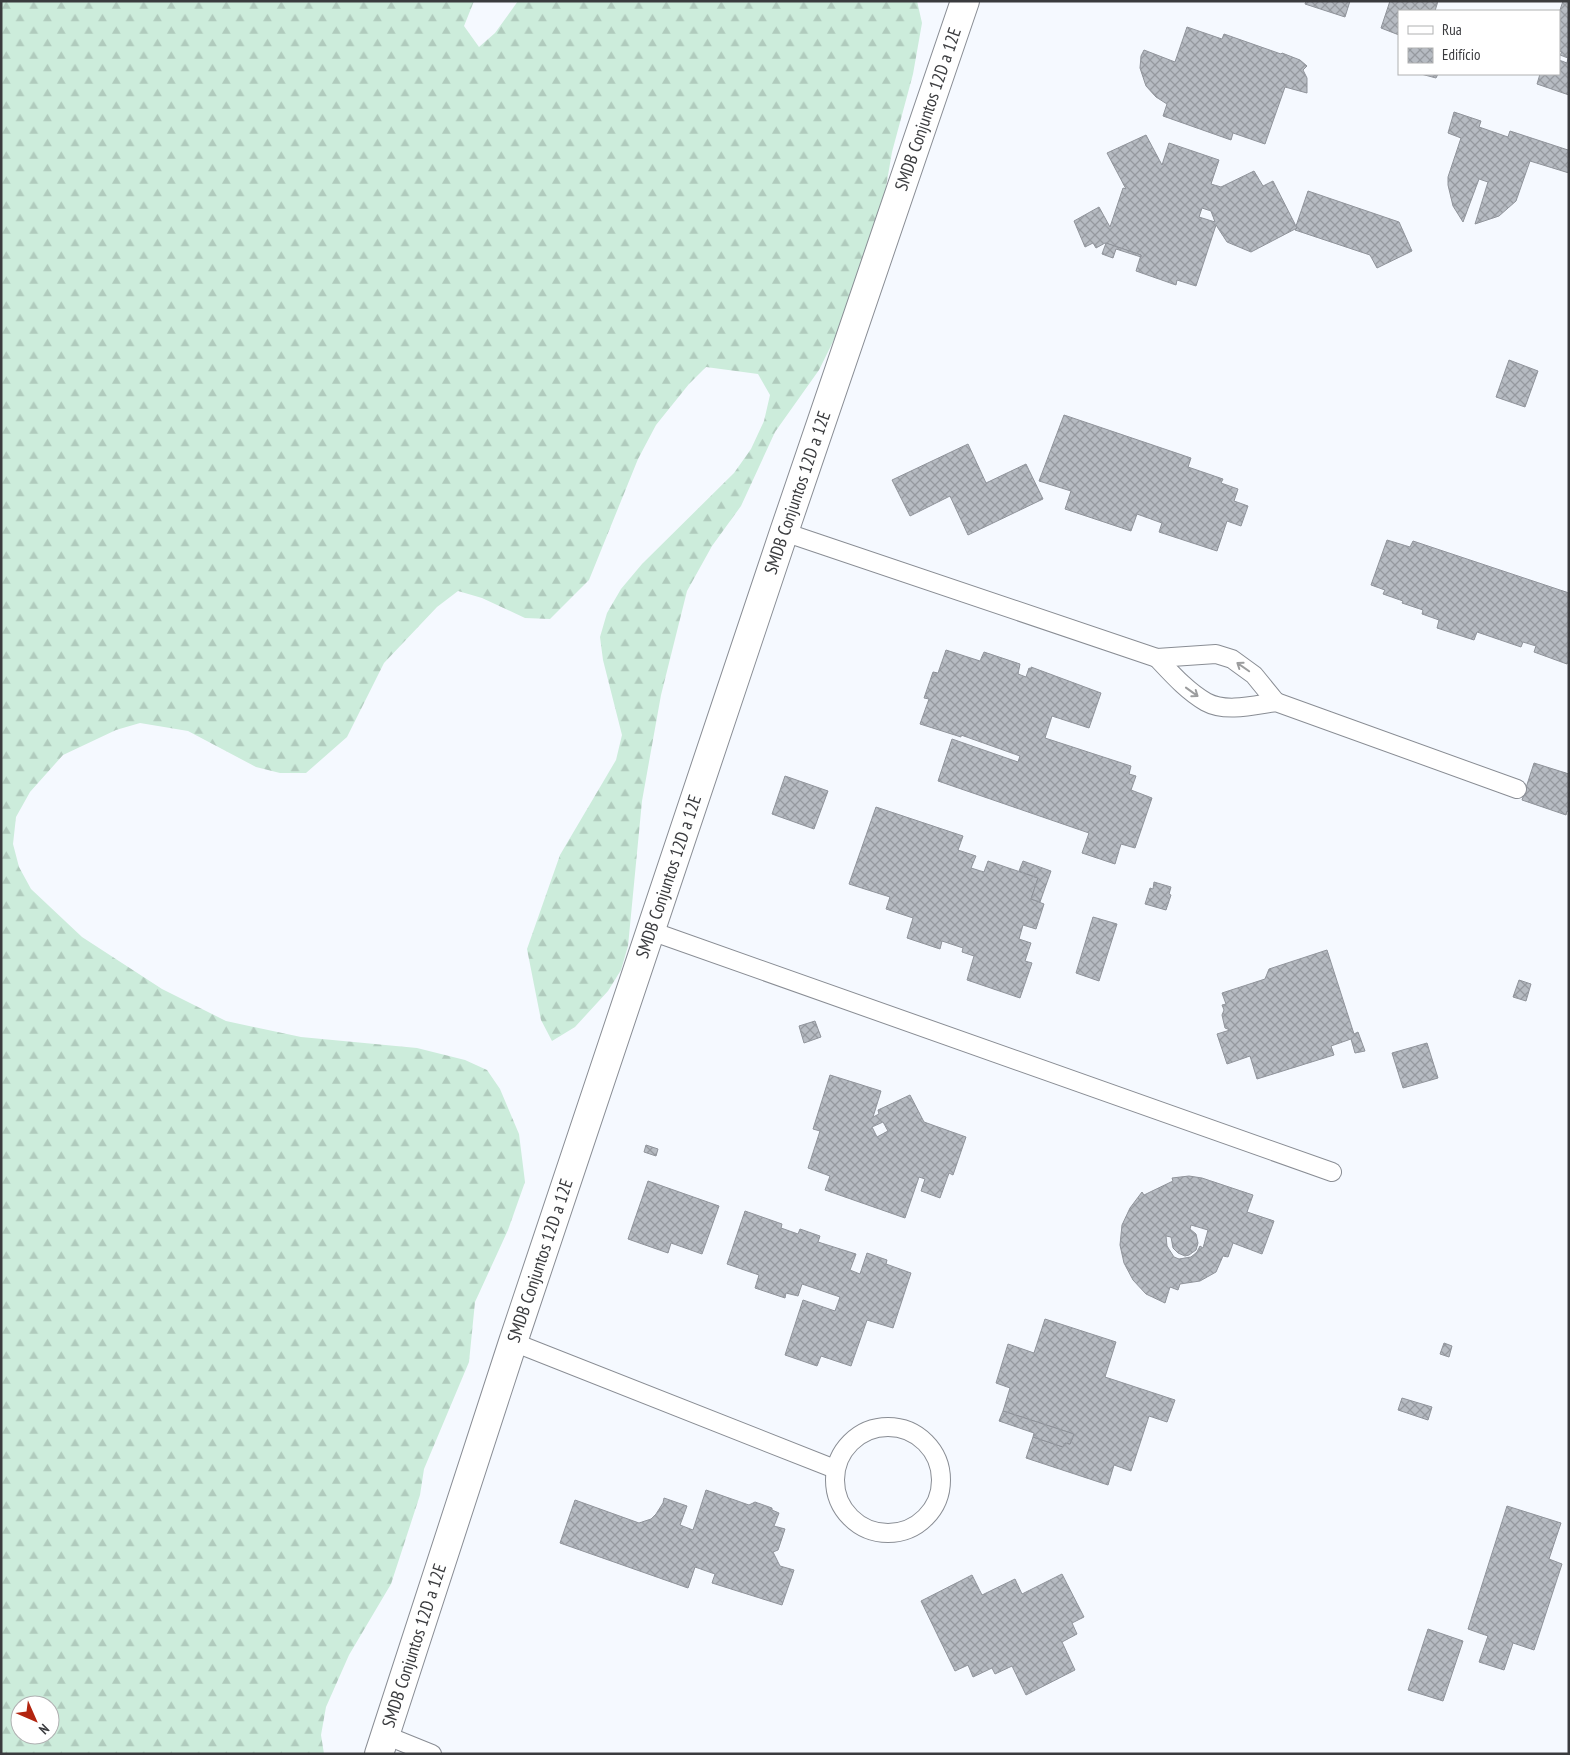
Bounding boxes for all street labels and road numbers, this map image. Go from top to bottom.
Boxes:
street label: SMDB Conjuntos 12D a 12E [889,24,966,194]
street label: SMDB Conjuntos 12D a 12E [759,408,835,577]
street label: SMDB Conjuntos 12D a 12E [630,792,706,961]
street label: SMDB Conjuntos 12D a 12E [502,1176,578,1345]
street label: SMDB Conjuntos 12D a 12E [376,1561,451,1730]

